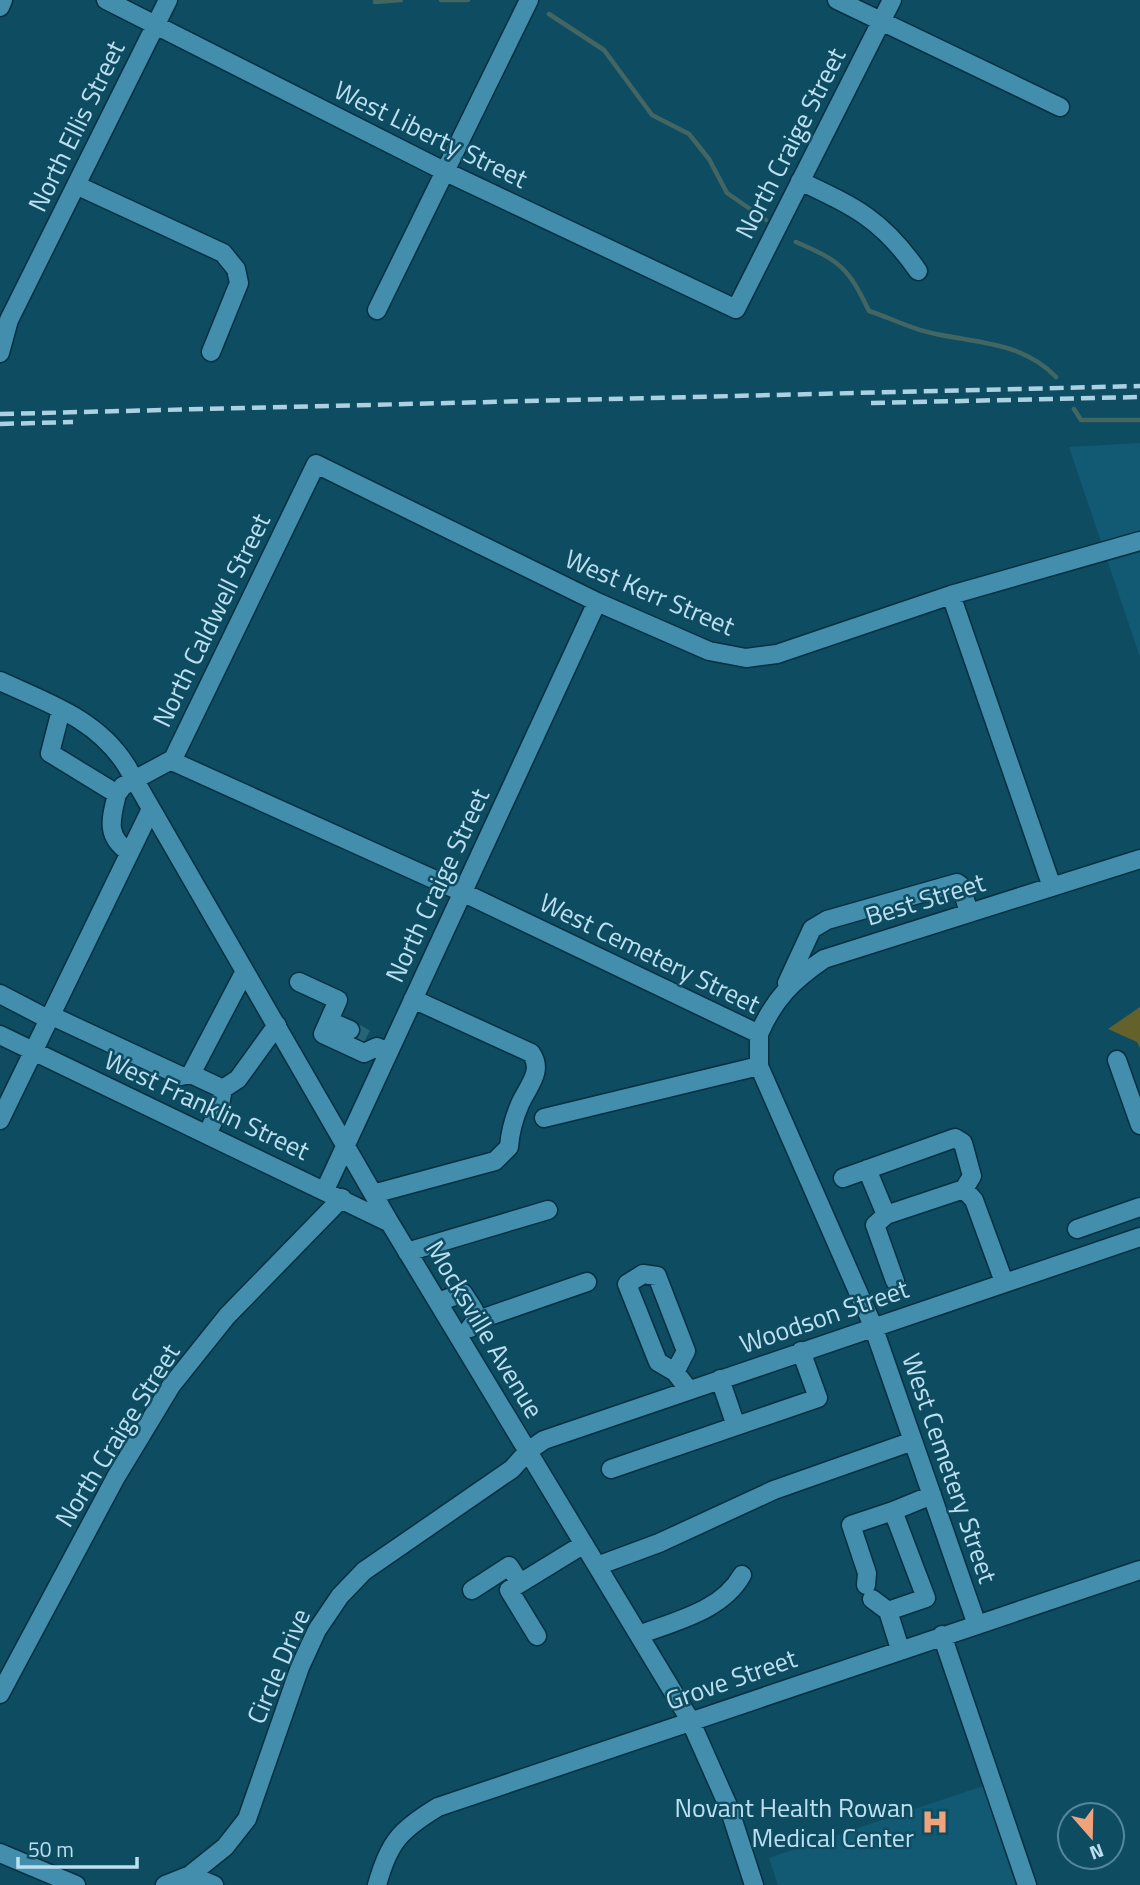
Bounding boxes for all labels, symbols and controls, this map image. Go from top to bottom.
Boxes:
street label: North Ellis Street [18,34,134,218]
street label: North Craige Street [725,41,855,245]
street label: West Liberty Street [328,70,534,198]
street label: North Caldwell Street [142,507,280,733]
street label: West Kerr Street [559,539,741,645]
street label: North Craige Street [375,782,499,988]
street label: Best Street [860,862,990,936]
street label: West Cemetery Street [533,883,767,1023]
street label: West Franklin Street [98,1040,316,1170]
street label: Mocksville Avenue [416,1233,554,1425]
street label: Woodson Street [734,1269,914,1363]
street label: North Craige Street [45,1336,189,1534]
street label: West Cemetery Street [892,1348,1008,1588]
street label: Circle Drive [236,1602,320,1730]
street label: Grove Street [660,1638,802,1720]
place label: Novant Health Rowan Medical Center [675,1788,914,1857]
north arrow [1056,1801,1126,1871]
hospital icon: Novant Health Rowan Medical Center [920,1807,950,1837]
scale bar [18,1826,136,1870]
text: 50 m [28,1833,74,1865]
text: N [1086,1837,1108,1868]

